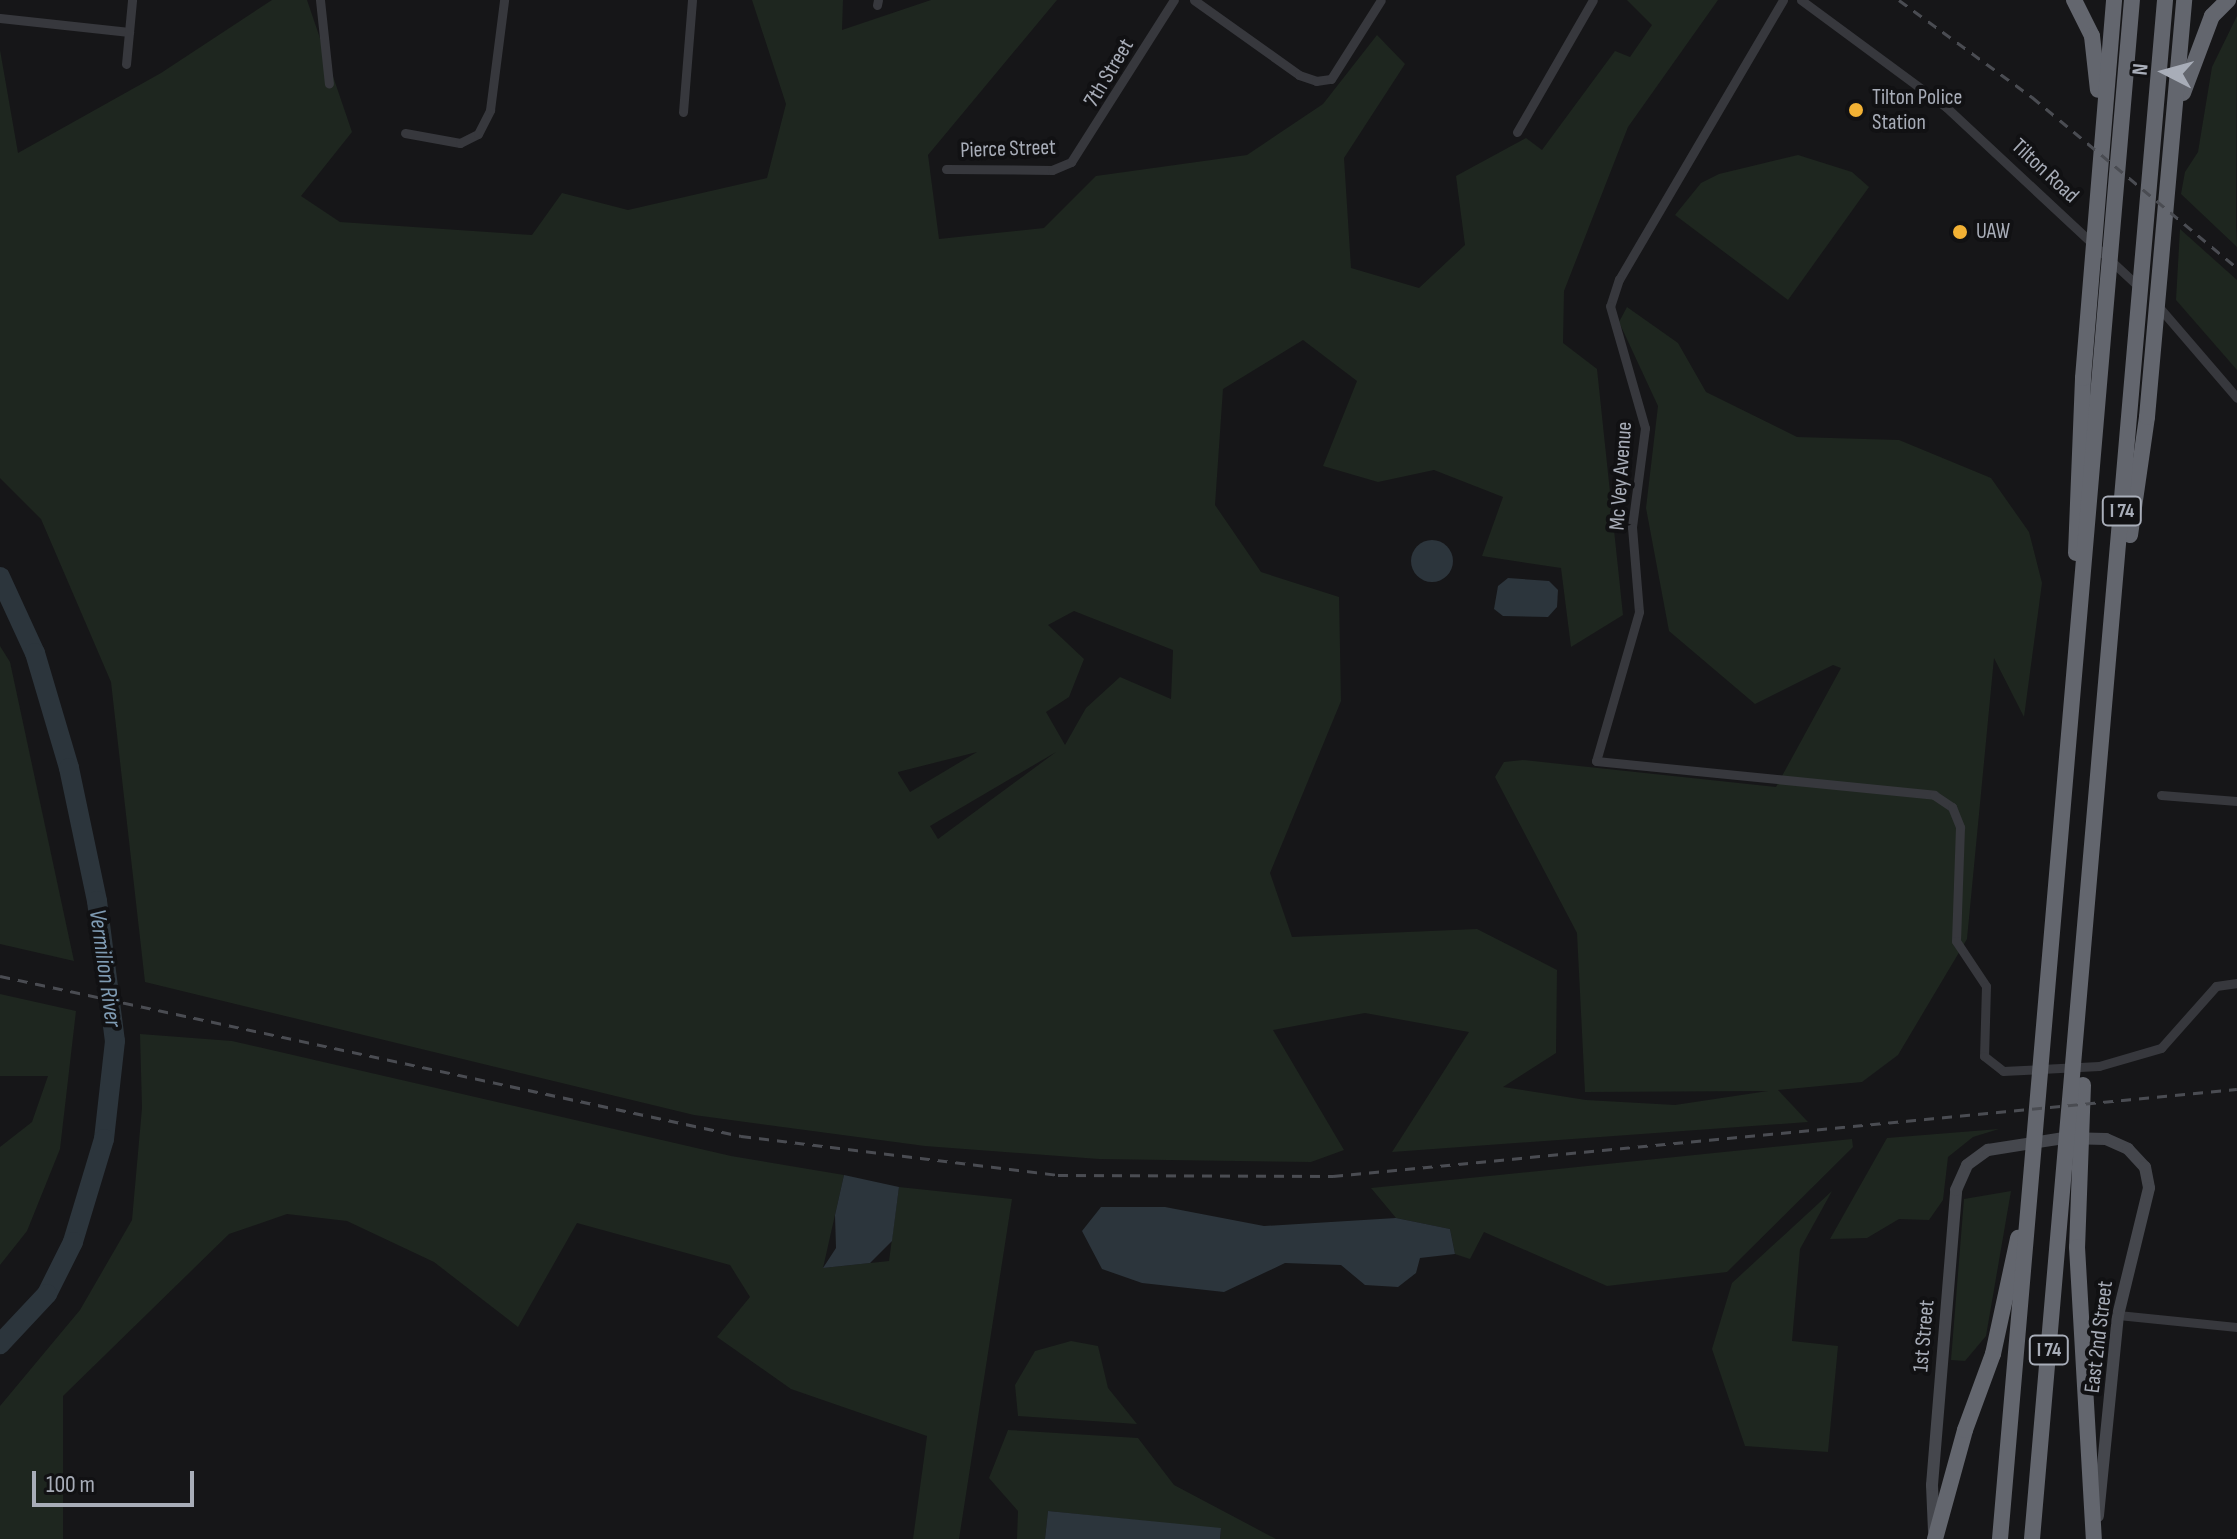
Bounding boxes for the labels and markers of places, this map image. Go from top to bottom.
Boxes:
place label: Tilton Police Station [1872,84,1962,136]
marker: Tilton Police Station [1847,101,1865,119]
place label: UAW [1976,219,2010,245]
marker: UAW [1951,223,1969,241]

